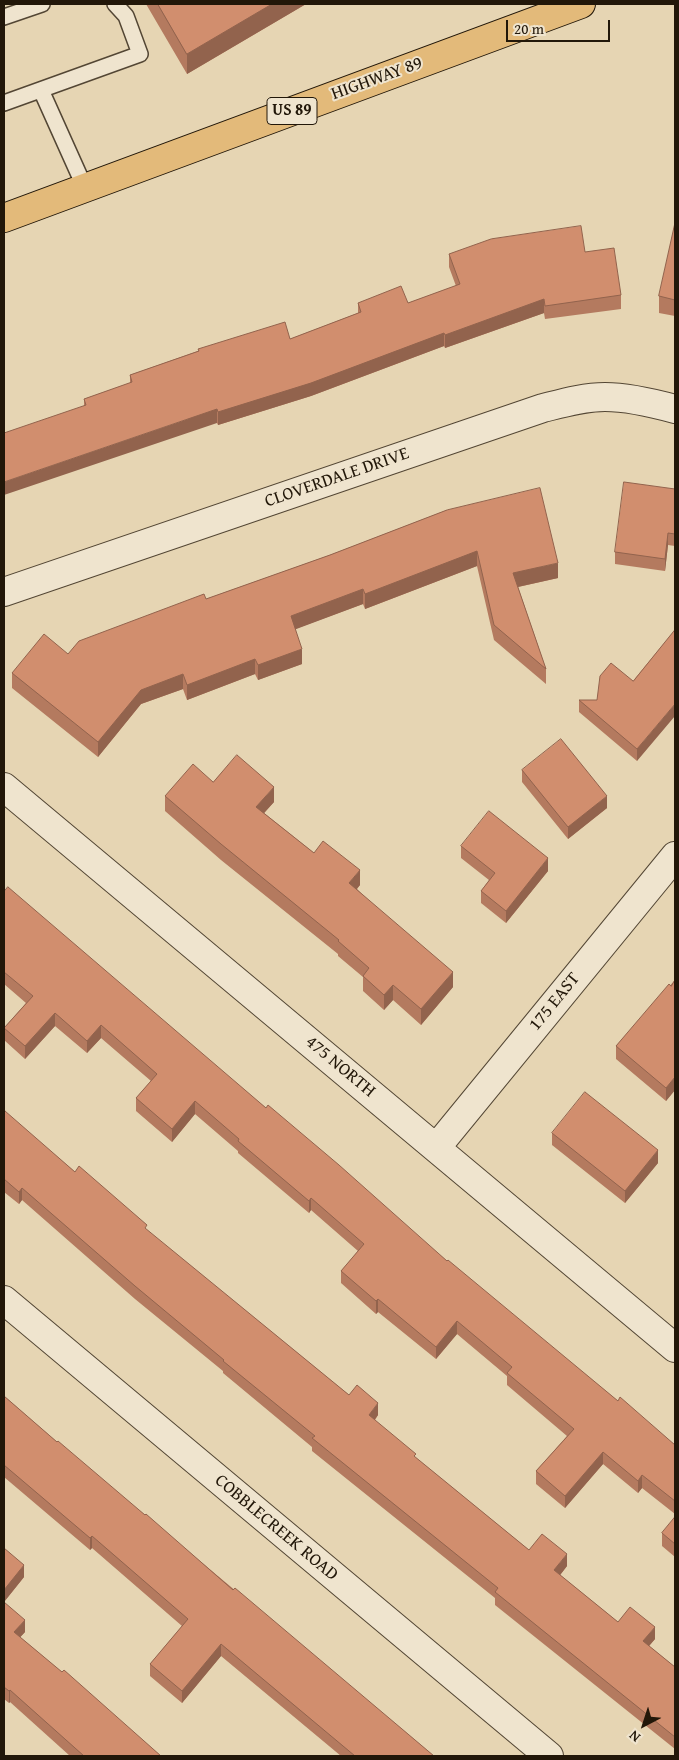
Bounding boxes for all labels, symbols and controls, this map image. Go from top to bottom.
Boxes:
scale bar [509,10,613,42]
text: 20 m [514,18,544,39]
street label: HIGHWAY 89 [328,53,426,105]
road number: US 89 [267,98,317,124]
street label: CLOVERDALE DRIVE [262,443,412,513]
street label: 175 EAST [525,968,585,1036]
street label: 475 NORTH [301,1032,379,1102]
street label: COBBLECREEK ROAD [210,1470,342,1586]
north arrow [619,1700,669,1750]
text: N [624,1726,644,1747]

